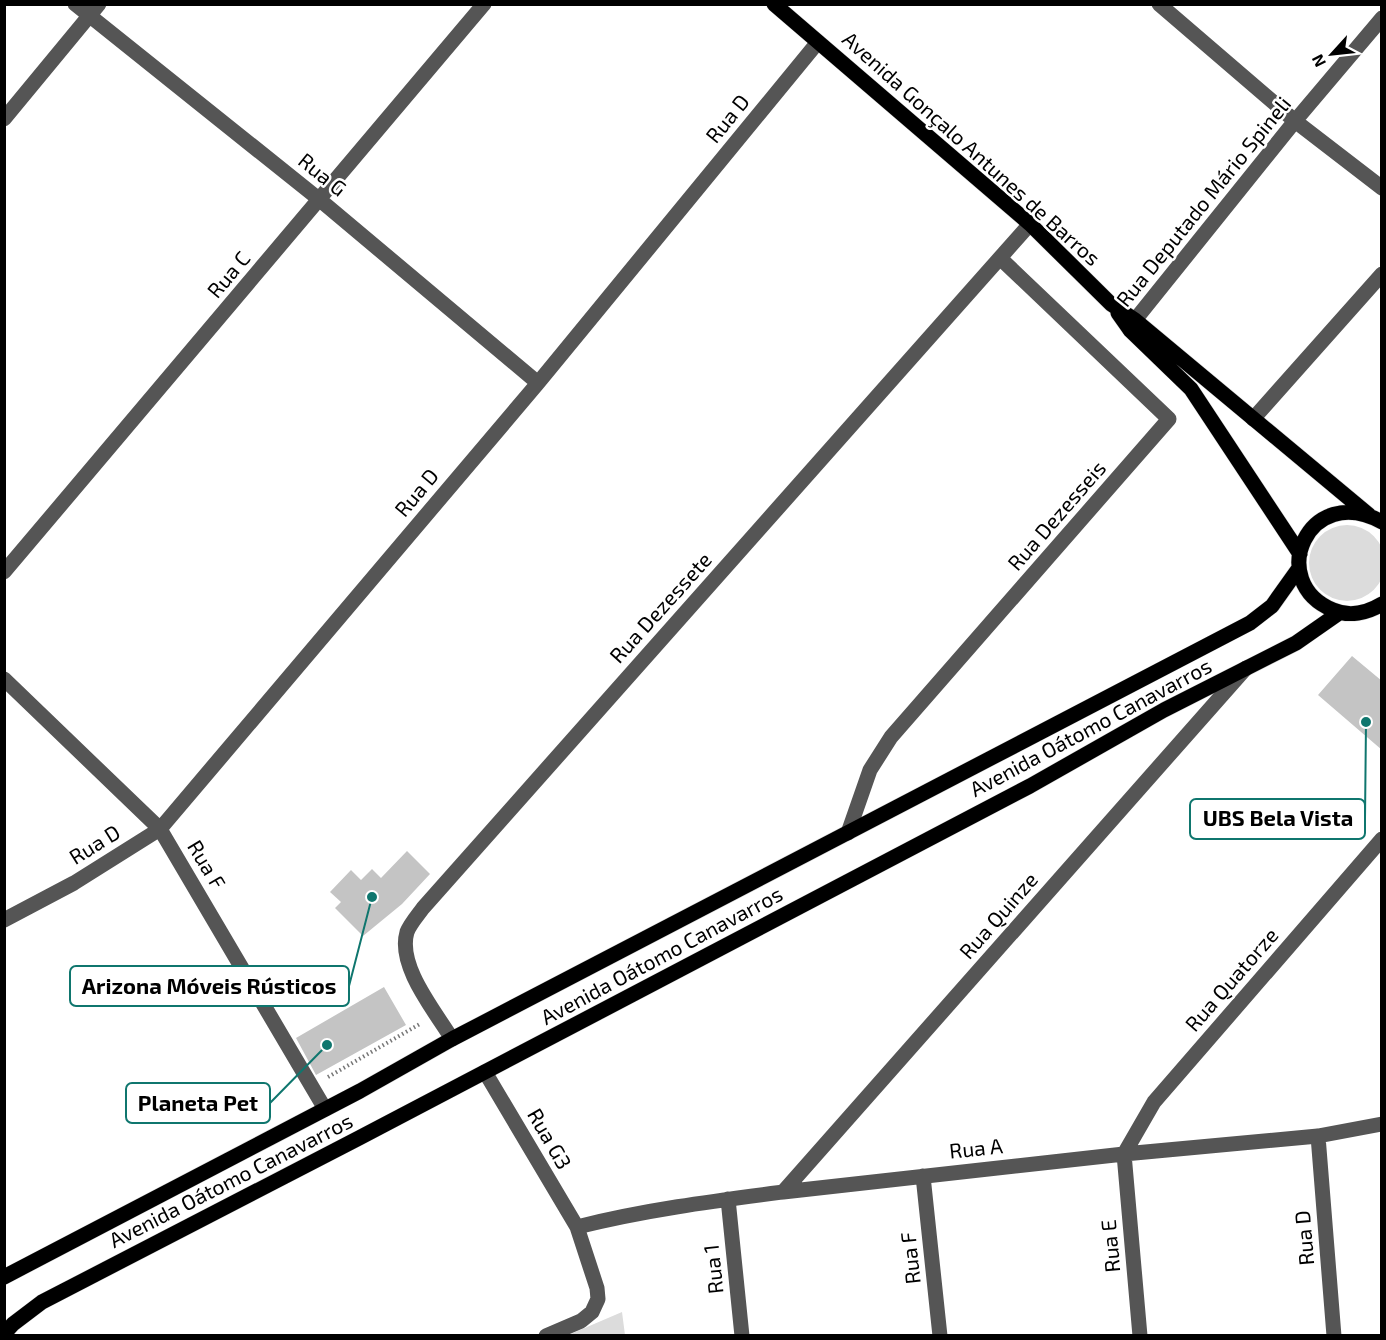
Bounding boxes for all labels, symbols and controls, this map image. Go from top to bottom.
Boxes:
north arrow [1302,24,1362,84]
street label: Avenida Gonçalo Antunes de Barros [837,26,1106,272]
text: N [1307,52,1329,71]
street label: Rua D [700,89,754,147]
street label: Rua Deputado Mário Spineli [1110,91,1295,311]
street label: Rua G [294,147,352,201]
street label: Rua C [201,246,255,302]
street label: Rua Dezesseis [1002,455,1110,575]
street label: Rua D [389,463,443,521]
street label: Rua Dezessete [604,547,716,667]
street label: Avenida Oátomo Canavarros [965,652,1215,801]
callout: UBS Bela Vista [1190,799,1365,839]
text: UBS Bela Vista [1203,804,1353,830]
street label: Rua D [64,819,124,869]
street label: Rua F [183,835,232,893]
street label: Rua Quinze [953,867,1043,964]
street label: Avenida Oátomo Canavarros [536,880,786,1029]
street label: Rua Quatorze [1179,922,1283,1037]
callout: Arizona Móveis Rústicos [70,966,349,1006]
text: Arizona Móveis Rústicos [82,972,336,998]
callout: Planeta Pet [126,1083,270,1123]
text: Planeta Pet [138,1089,258,1115]
street label: Rua G3 [523,1103,578,1173]
street label: Avenida Oátomo Canavarros [104,1107,356,1252]
street label: Rua A [948,1132,1004,1163]
street label: Rua D [1289,1210,1318,1267]
street label: Rua E [1095,1219,1124,1274]
street label: Rua F [894,1231,925,1286]
street label: Rua 1 [697,1243,728,1295]

